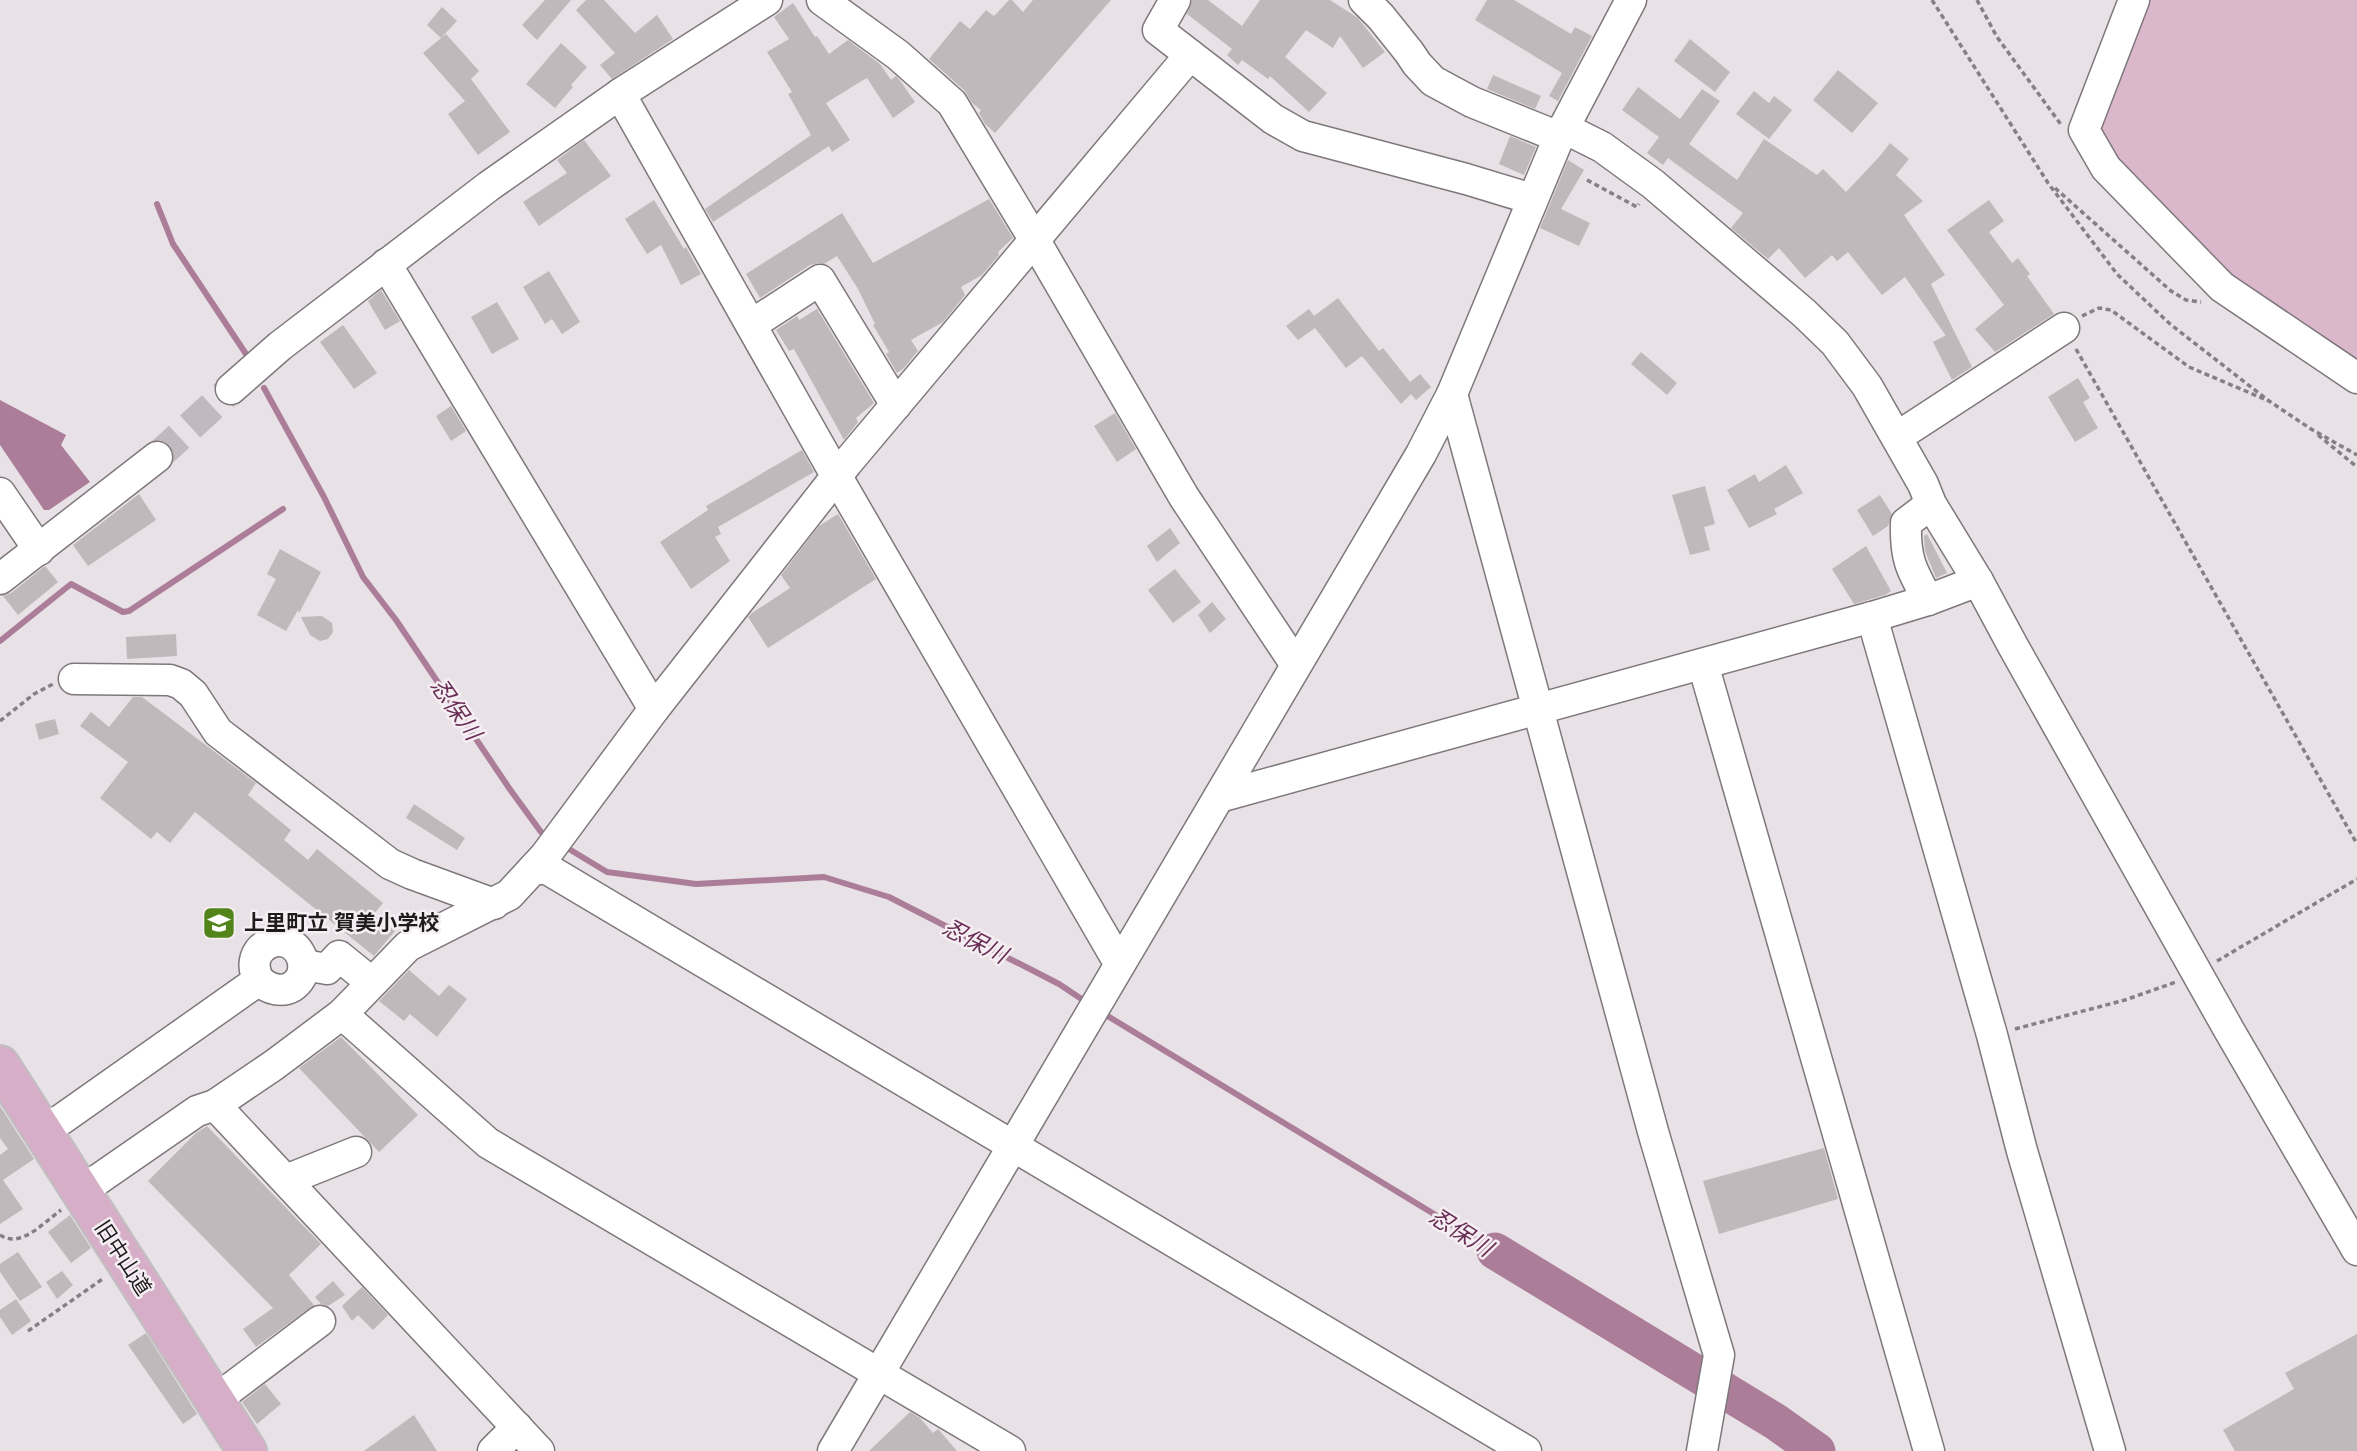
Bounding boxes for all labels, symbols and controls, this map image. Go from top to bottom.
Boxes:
water label: 忍保川 [422,671,491,749]
school or university icon: 上里町立 賀美小学校 [200,904,238,942]
place label: 上里町立 賀美小学校 [244,908,439,938]
water label: 忍保川 [937,910,1016,973]
water label: 忍保川 [1423,1199,1502,1266]
street label: 旧中山道 [88,1215,158,1301]

